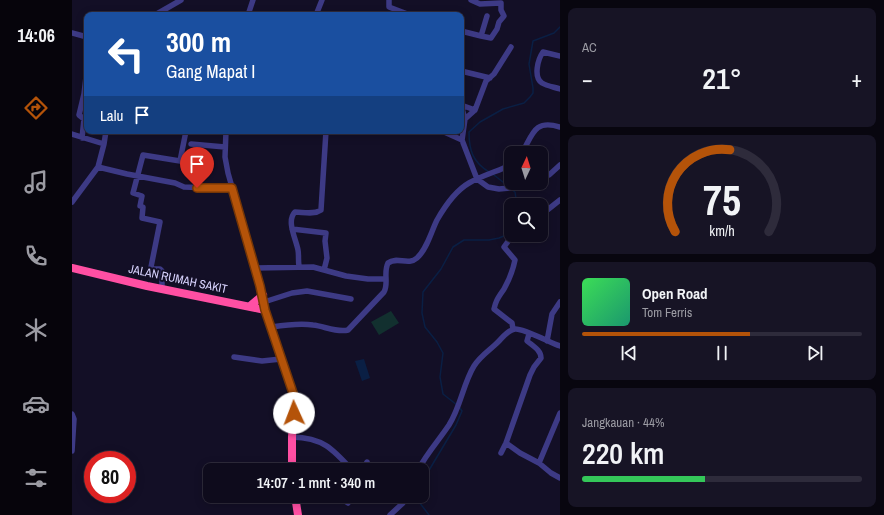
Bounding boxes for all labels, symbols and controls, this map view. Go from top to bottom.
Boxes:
text: 14:06 [17,23,55,48]
text: 300 m [166,23,231,61]
icon: left [100,28,152,80]
text: AC [582,39,597,56]
text: 21° [702,58,742,98]
text: Gang Mapat I [166,59,255,84]
text: − [582,64,593,94]
text: + [851,64,862,94]
icon: directions [22,94,50,122]
icon: arrive [131,104,153,126]
text: Lalu [100,105,123,126]
north arrow [504,146,548,190]
map controls [504,146,548,242]
pin [180,147,214,188]
icon: arrive [186,153,208,175]
icon: music [22,168,50,196]
text: 75 [703,172,741,228]
button: search [504,198,548,242]
text: km/h [709,221,735,240]
icon: phone [22,242,50,270]
street label: JALAN RUMAH SAKIT [127,261,229,297]
text: Open Road [642,283,708,304]
text: Tom Ferris [642,304,692,321]
icon: climate [22,316,50,344]
icon: previous [618,342,640,364]
icon: pause [711,342,733,364]
icon: next [804,342,826,364]
icon: car [22,390,50,418]
position arrow [273,392,315,434]
text: Jangkauan · 44% [582,414,664,431]
text: 220 km [582,433,664,473]
speed limit sign: 80 [84,451,136,503]
icon: filters [22,464,50,492]
text: 14:07 · 1 mnt · 340 m [257,472,375,493]

